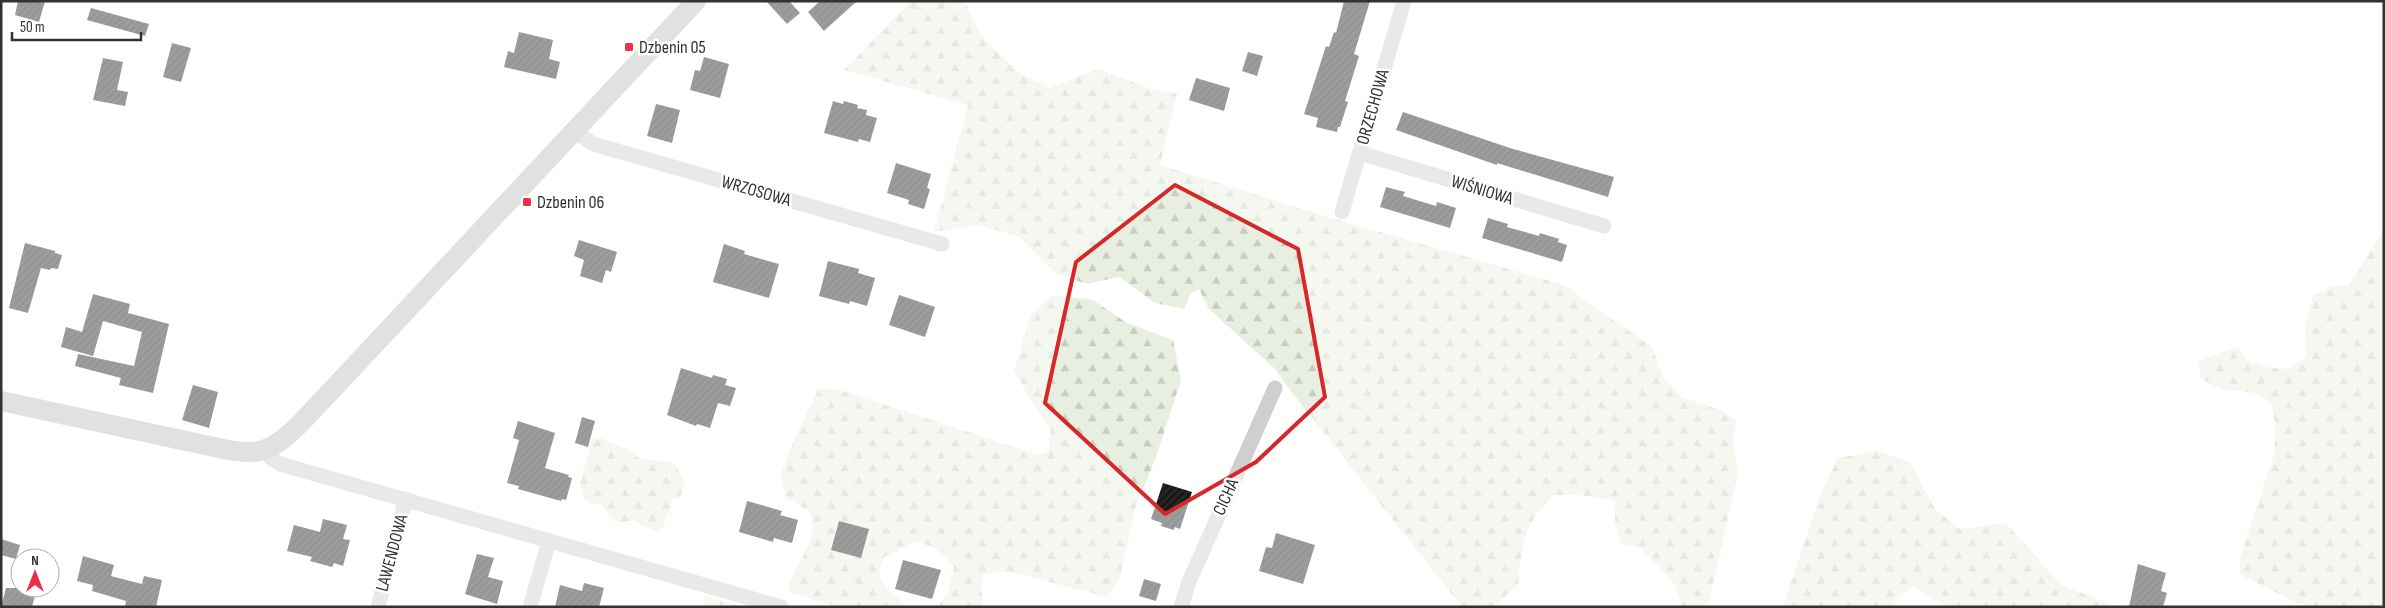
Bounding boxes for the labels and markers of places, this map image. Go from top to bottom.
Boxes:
place label: Dzbenin 05 [639,37,706,58]
marker: Dzbenin 05 [623,41,635,53]
place label: Dzbenin 06 [537,192,605,213]
marker: Dzbenin 06 [521,196,533,208]

